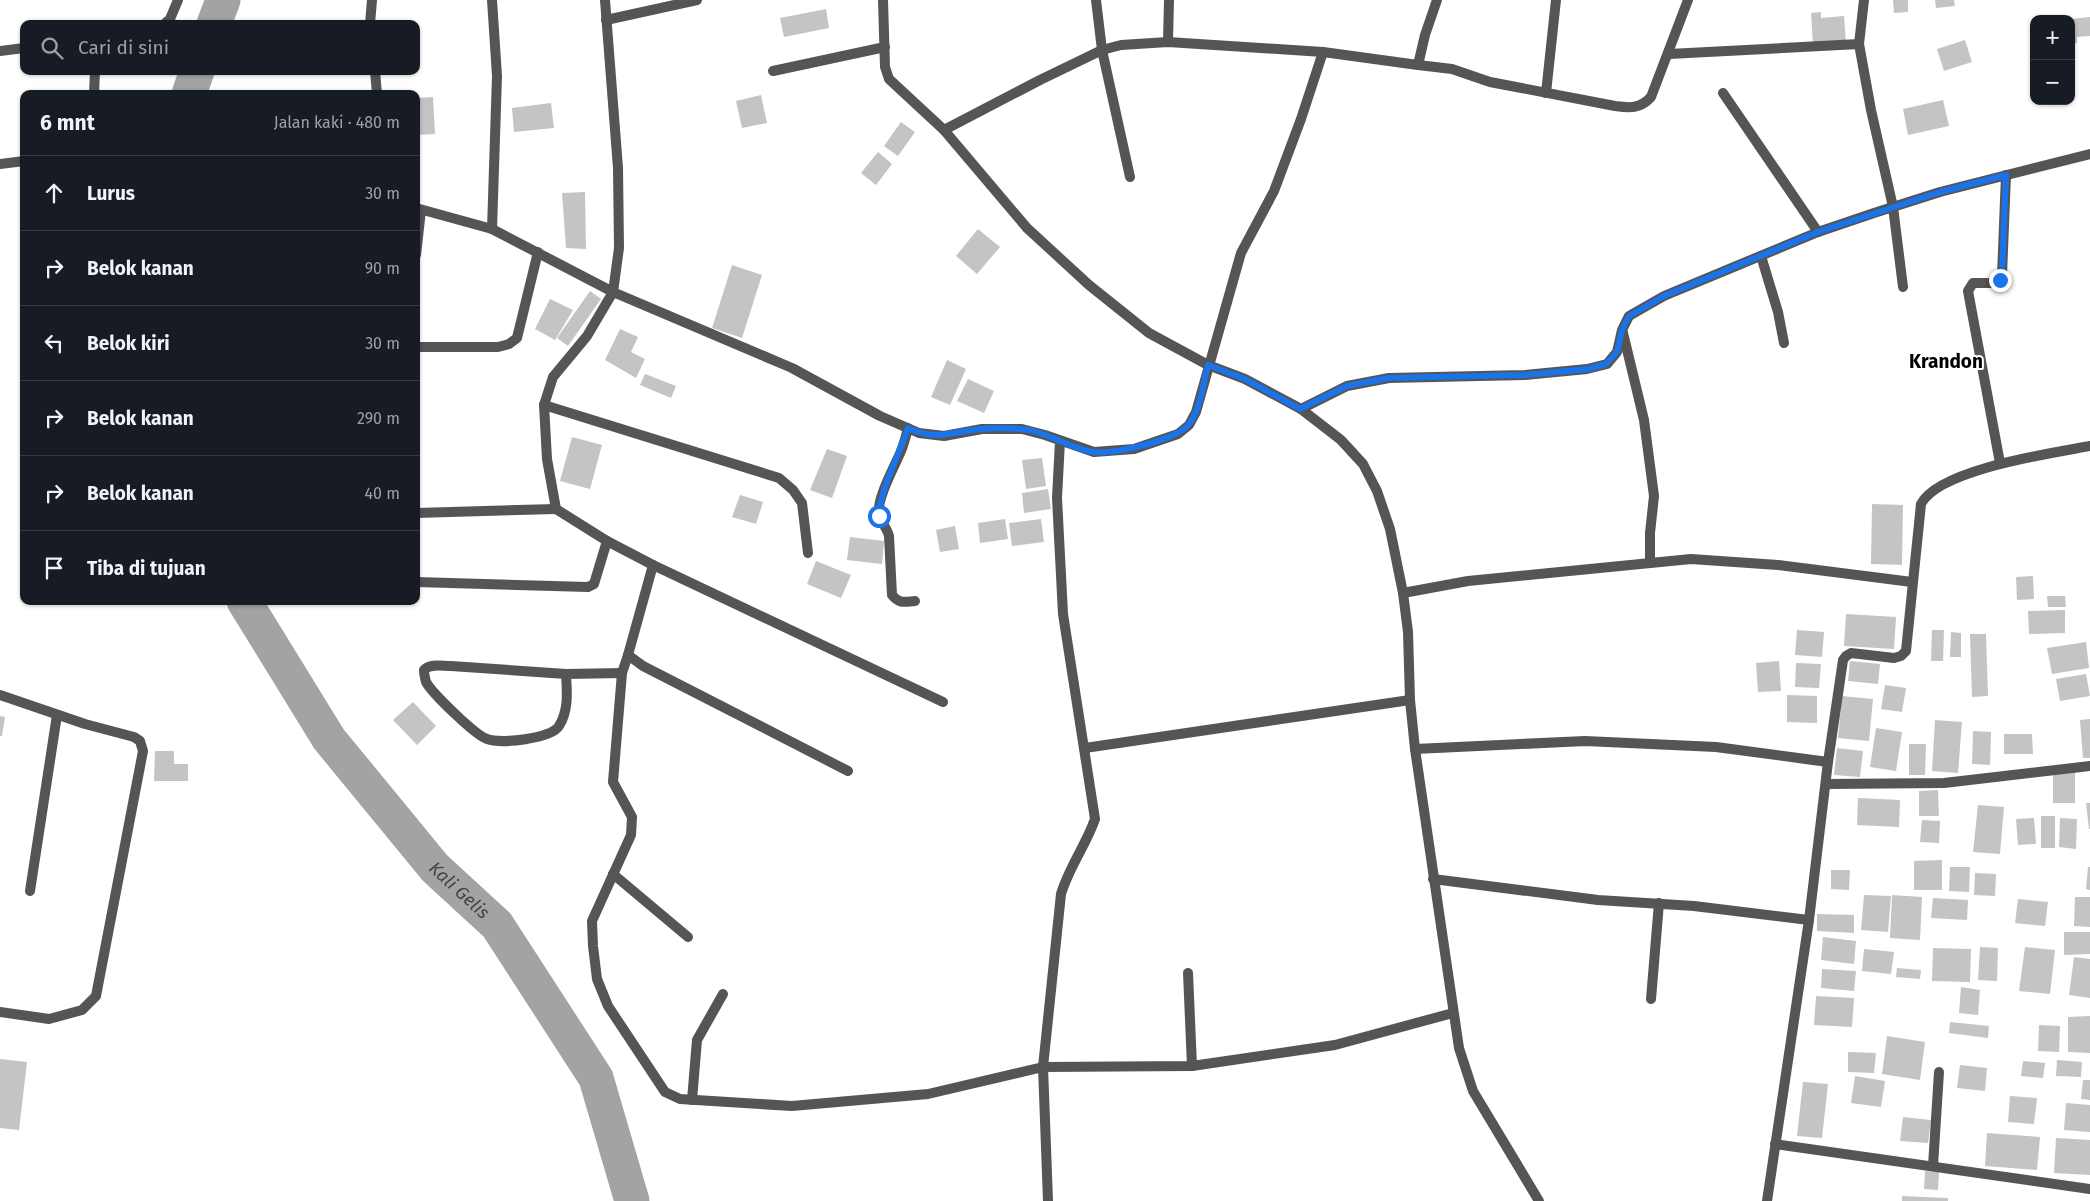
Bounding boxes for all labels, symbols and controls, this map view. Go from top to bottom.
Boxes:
map controls [2030,15,2075,105]
button: + [2030,15,2075,60]
search box [20,20,420,75]
icon: search [38,34,66,62]
text: Cari di sini [78,36,169,59]
button: − [2030,60,2075,105]
text: 6 mnt [40,110,95,136]
text: Jalan kaki · 480 m [274,113,400,132]
icon: ahead [40,179,68,207]
text: Lurus [87,182,135,205]
text: 30 m [365,184,400,203]
icon: right [40,254,68,282]
text: Belok kanan [87,257,194,280]
text: 90 m [365,259,400,278]
route end [1989,269,2012,292]
icon: left [40,329,68,357]
text: Belok kiri [87,332,170,355]
text: 30 m [365,334,400,353]
district label: Krandon [1909,350,1983,373]
icon: right [40,404,68,432]
text: Belok kanan [87,407,194,430]
text: 290 m [357,409,400,428]
icon: right [40,479,68,507]
text: Belok kanan [87,482,194,505]
text: 40 m [365,484,400,503]
route start [868,505,891,528]
icon: arrive [40,554,68,582]
text: Tiba di tujuan [87,557,206,580]
water label: Kali Gelis [424,857,494,924]

